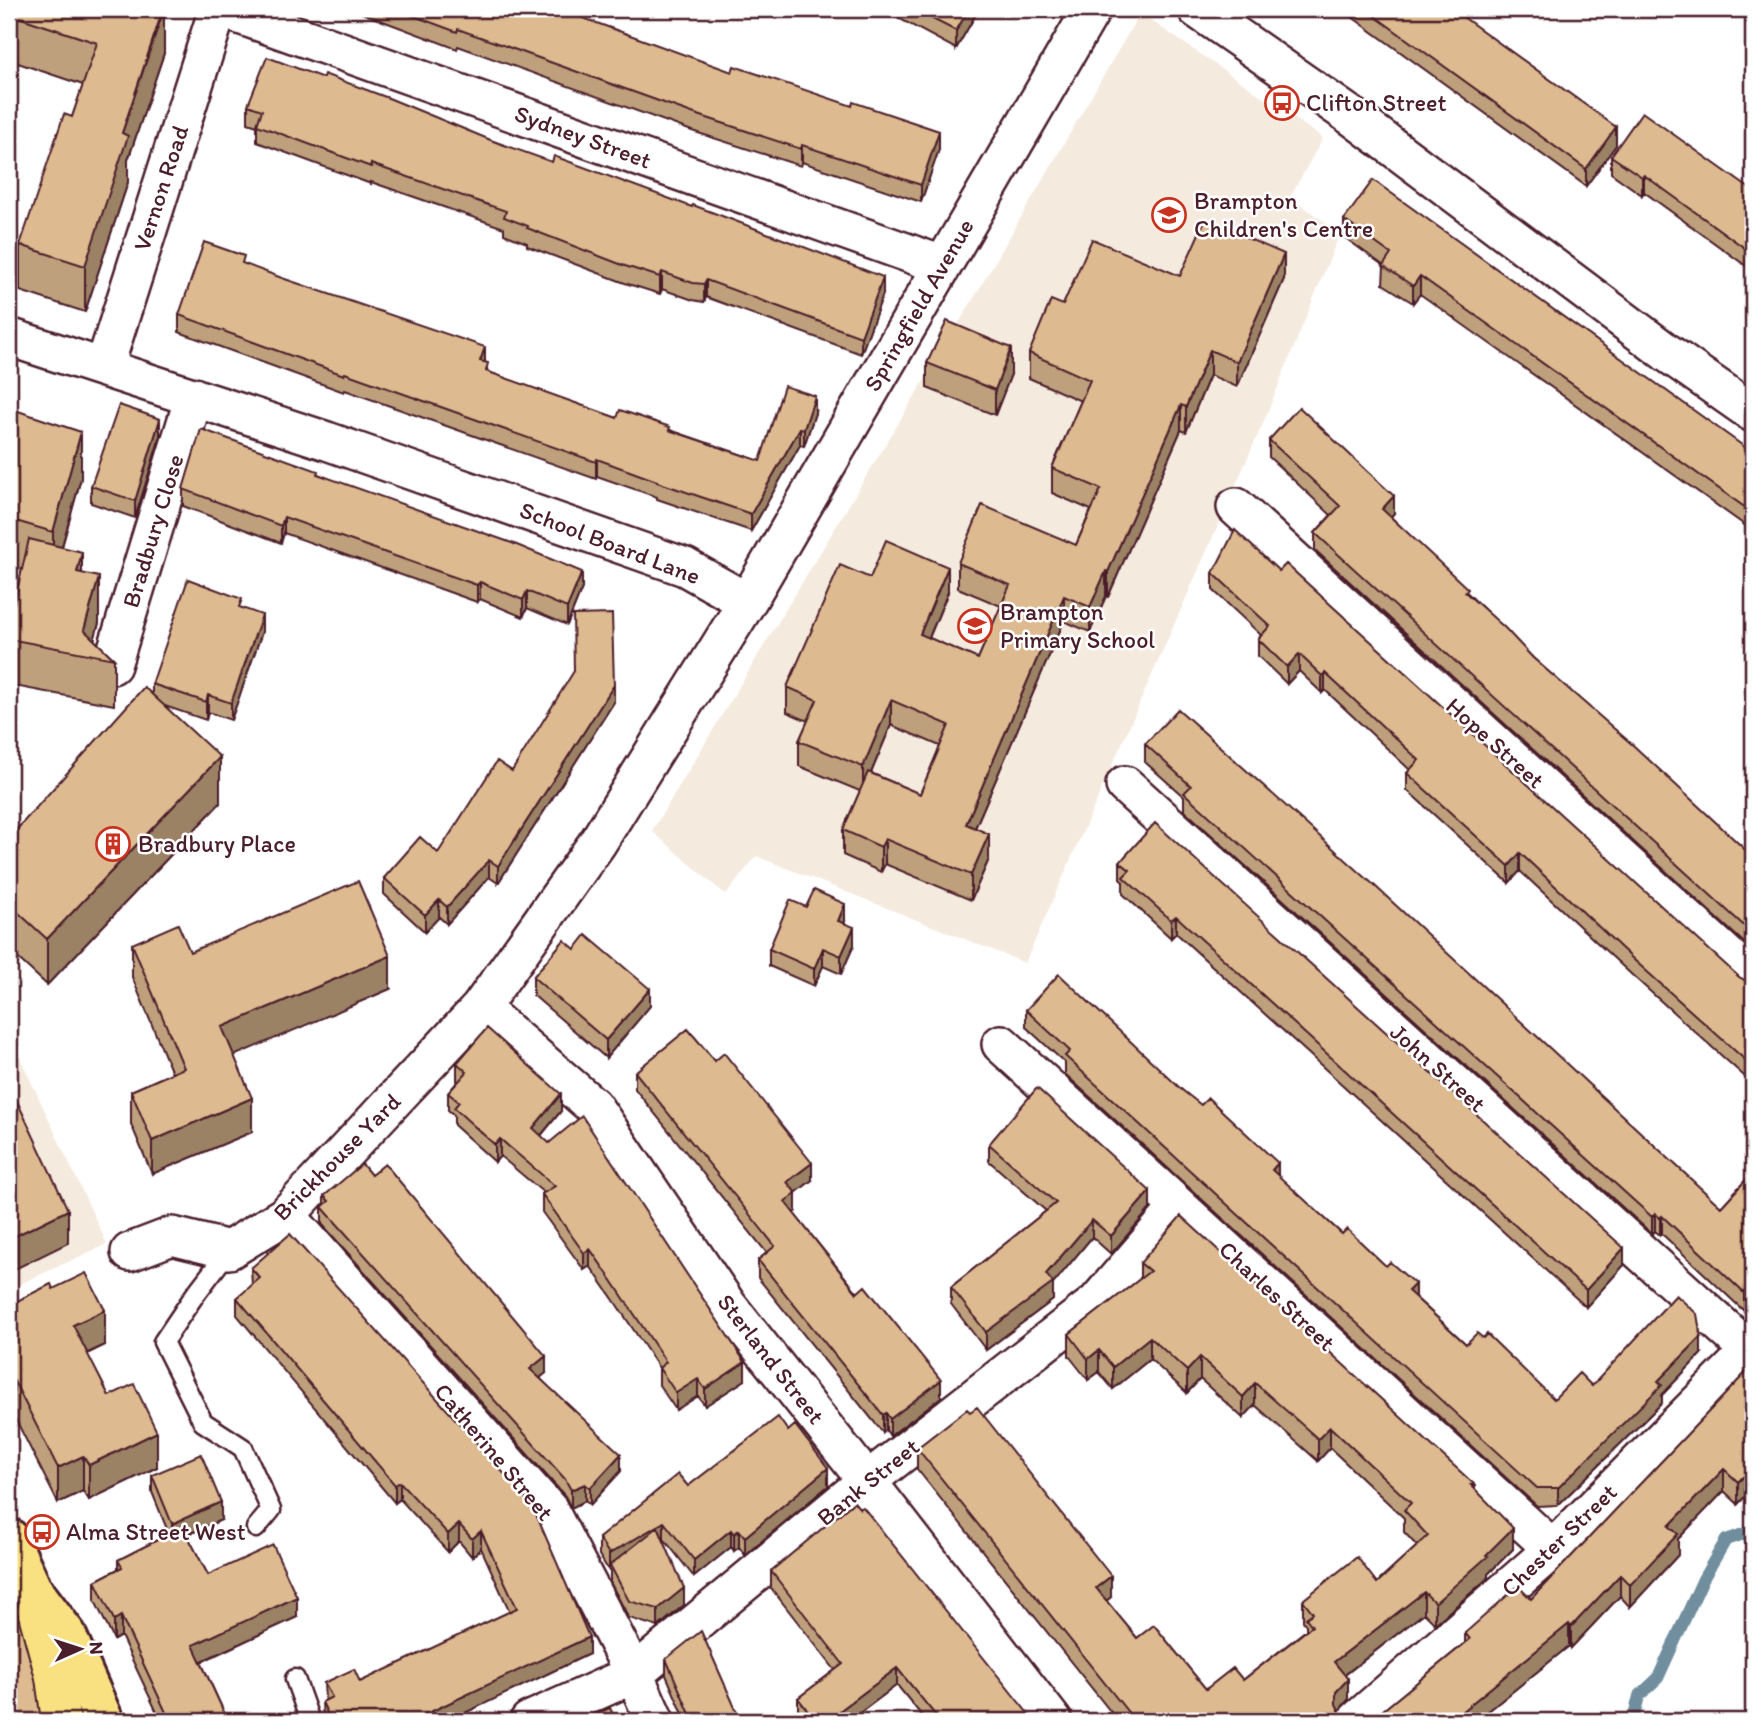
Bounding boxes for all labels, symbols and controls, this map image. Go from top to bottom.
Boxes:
bus stop icon: Clifton Street [1263,84,1301,122]
place label: Clifton Street [1306,88,1446,117]
street label: Sydney Street [511,98,655,175]
street label: Vernon Road [127,121,194,254]
place label: Brampton Children's Centre [1194,186,1373,243]
school or university icon: Brampton Children's Centre [1150,196,1188,234]
street label: Springfield Avenue [857,213,980,396]
street label: Bradbury Close [115,451,190,611]
street label: School Board Lane [516,495,704,590]
place label: Brampton Primary School [1000,597,1155,654]
school or university icon: Brampton Primary School [956,607,994,645]
street label: Hope Street [1440,691,1551,794]
building icon: Bradbury Place [94,825,132,863]
place label: Bradbury Place [138,829,296,858]
street label: John Street [1385,1017,1492,1118]
street label: Brickhouse Yard [267,1087,407,1227]
street label: Charles Street [1213,1234,1341,1357]
street label: Sterland Street [712,1288,831,1430]
street label: Catherine Street [428,1377,560,1526]
street label: Bank Street [811,1432,925,1532]
street label: Chester Street [1495,1477,1623,1602]
bus stop icon: Alma Street West [23,1513,61,1551]
place label: Alma Street West [66,1517,246,1546]
north arrow [46,1614,116,1684]
text: N [85,1641,108,1655]

